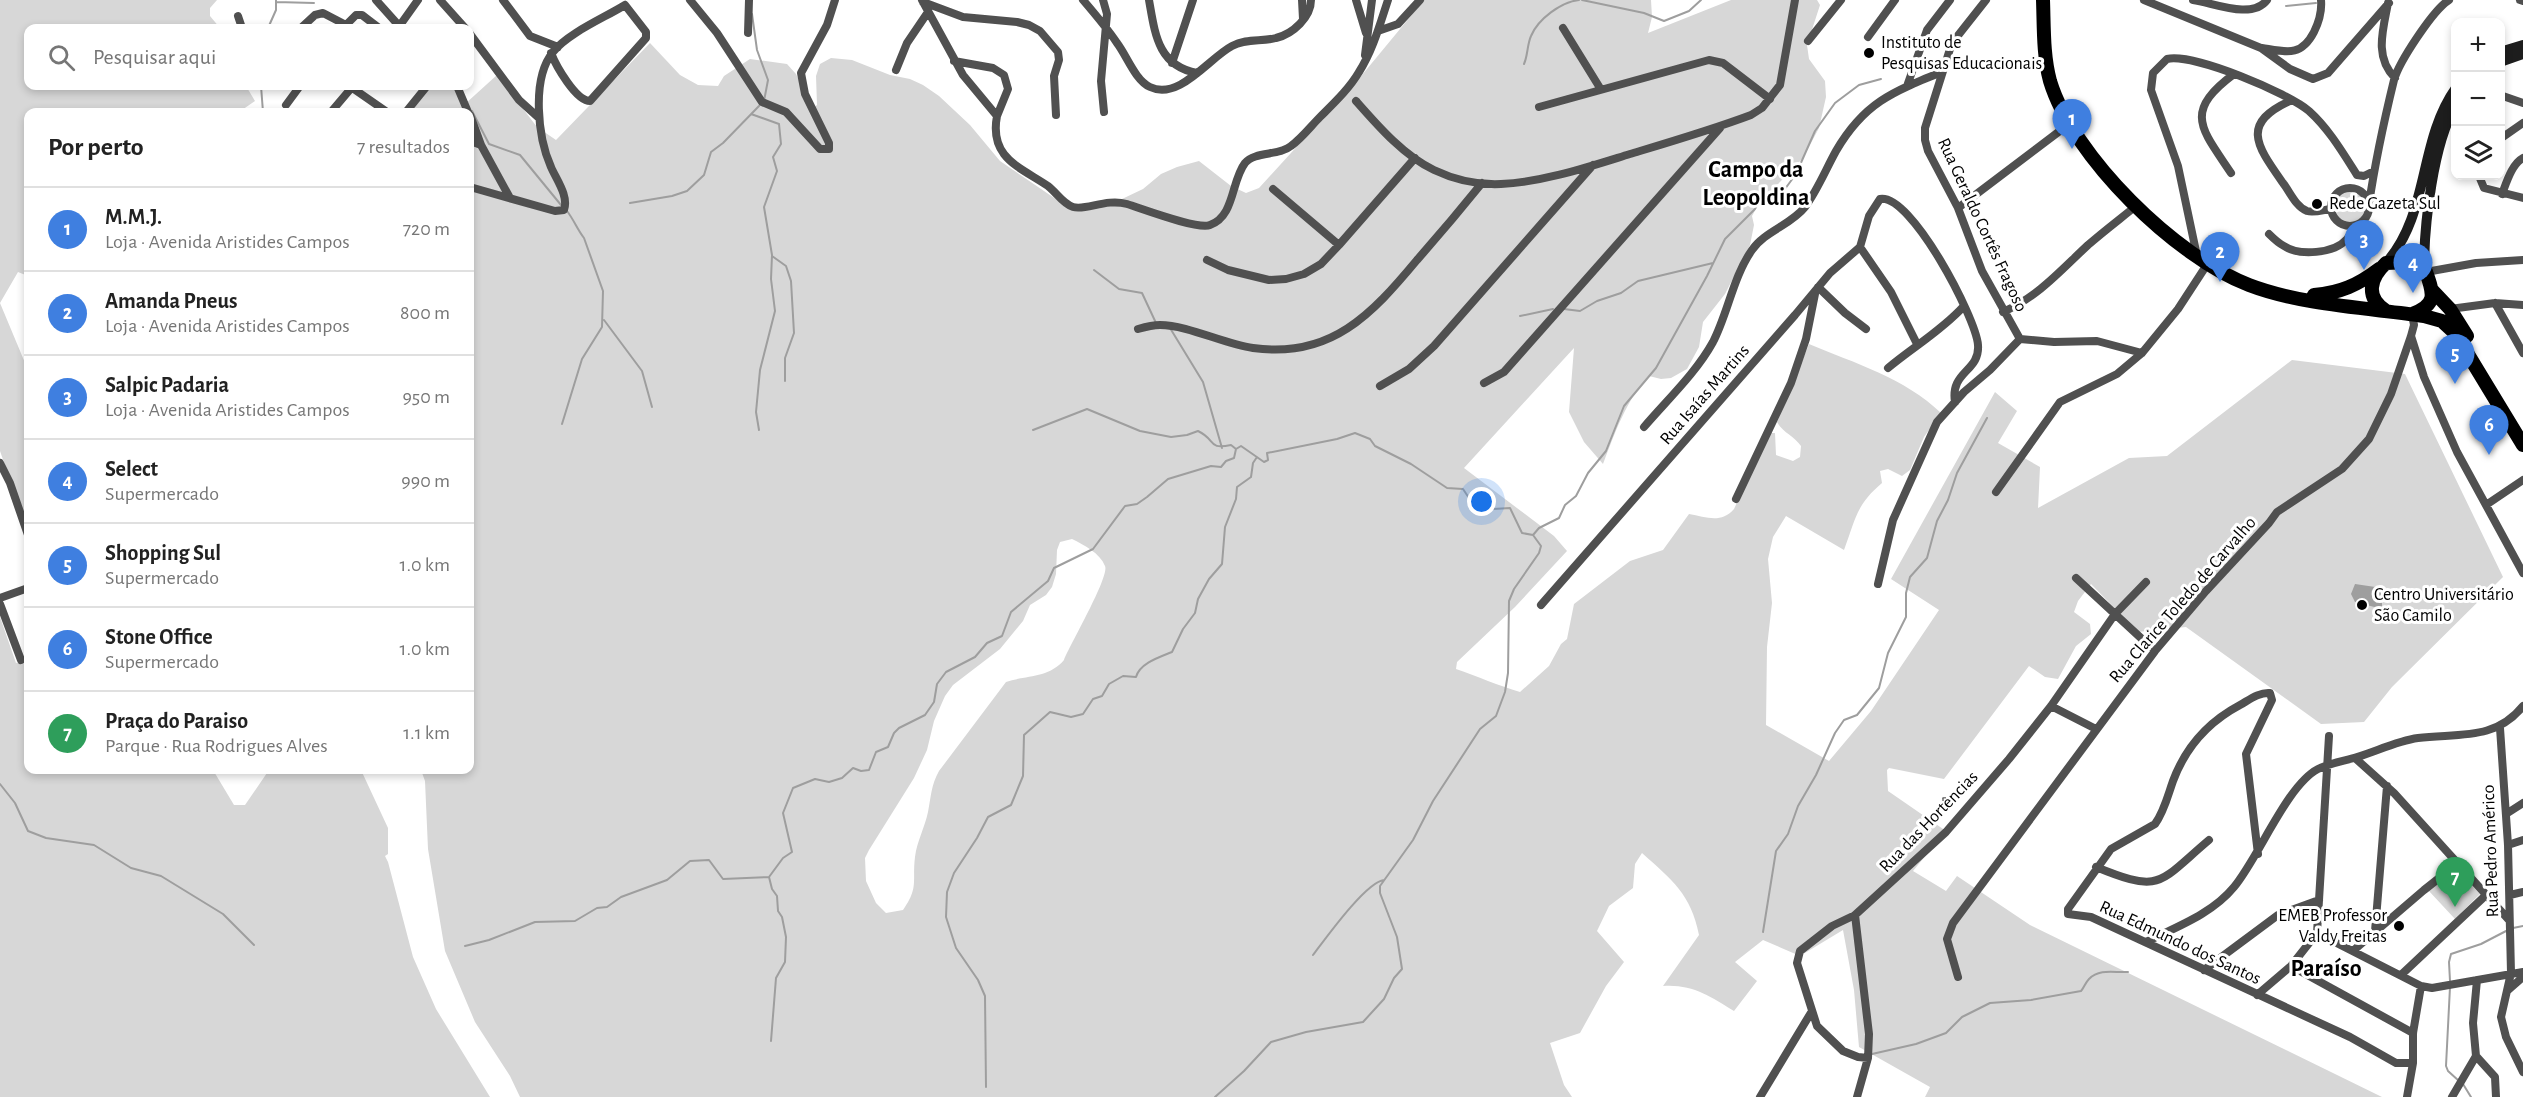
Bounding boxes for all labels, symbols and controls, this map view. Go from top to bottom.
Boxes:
map controls [2451,18,2505,180]
button: + [2451,18,2505,72]
search box [24,24,474,90]
place label: Instituto de Pesquisas Educacionais [1881,34,2042,73]
icon: search [45,41,78,74]
text: Pesquisar aqui [93,46,216,68]
marker: Instituto de Pesquisas Educacionais [1862,46,1876,60]
button: − [2451,72,2505,126]
pin: 1 [2052,100,2092,149]
button: layers [2451,126,2505,180]
text: Por perto [48,134,144,160]
street label: Rua Geraldo Cortês Fragoso [1934,135,2030,315]
text: 7 resultados [357,137,450,157]
district label: Campo da Leopoldina [1702,158,1810,210]
place label: Rede Gazeta Sul [2329,195,2441,213]
marker: Rede Gazeta Sul [2310,197,2324,211]
text: M.M.J. [105,206,162,228]
text: 1 [64,219,71,239]
text: 720 m [403,219,450,239]
pin: 3 [2344,220,2384,270]
text: Loja · Avenida Aristides Campos [105,232,350,252]
pin: 2 [2200,232,2240,282]
pin: 4 [2394,244,2432,293]
text: Amanda Pneus [105,290,237,312]
text: 2 [63,303,72,323]
text: 800 m [400,303,450,323]
text: Loja · Avenida Aristides Campos [105,316,350,336]
pin: 5 [2436,334,2474,384]
street label: Rua Isaías Martins [1657,342,1753,448]
text: Salpic Padaria [105,374,229,396]
text: 3 [63,387,72,407]
text: 950 m [402,387,450,407]
text: Loja · Avenida Aristides Campos [105,400,350,420]
pin: 6 [2470,406,2508,455]
text: Select [105,458,158,480]
text: 4 [62,471,73,491]
text: 990 m [401,471,450,491]
text: Supermercado [105,484,219,504]
your location [1467,487,1496,516]
street label: Rua Clarice Toledo de Carvalho [2106,514,2260,686]
text: Shopping Sul [105,542,221,564]
text: 5 [63,555,72,575]
text: 1.0 km [400,555,450,575]
text: Supermercado [105,568,219,588]
place label: Centro Universitário São Camilo [2374,586,2514,625]
marker: Centro Universitário São Camilo [2355,598,2369,612]
text: Stone Office [105,626,213,648]
text: 6 [63,639,72,659]
text: 1.0 km [400,639,450,659]
text: Supermercado [105,652,219,672]
text: Praça do Paraiso [105,710,248,732]
text: 7 [63,723,72,743]
text: 1.1 km [403,723,450,743]
text: Parque · Rua Rodrigues Alves [105,736,328,756]
street label: Rua das Hortências [1876,768,1982,876]
street label: Rua Pedro Américo [2480,784,2502,918]
pin: 7 [2436,858,2474,907]
street label: Rua Edmundo dos Santos [2097,898,2263,988]
place label: EMEB Professor Valdy Freitas [2278,907,2387,946]
marker: EMEB Professor Valdy Freitas [2392,919,2406,933]
district label: Paraíso [2290,957,2362,981]

